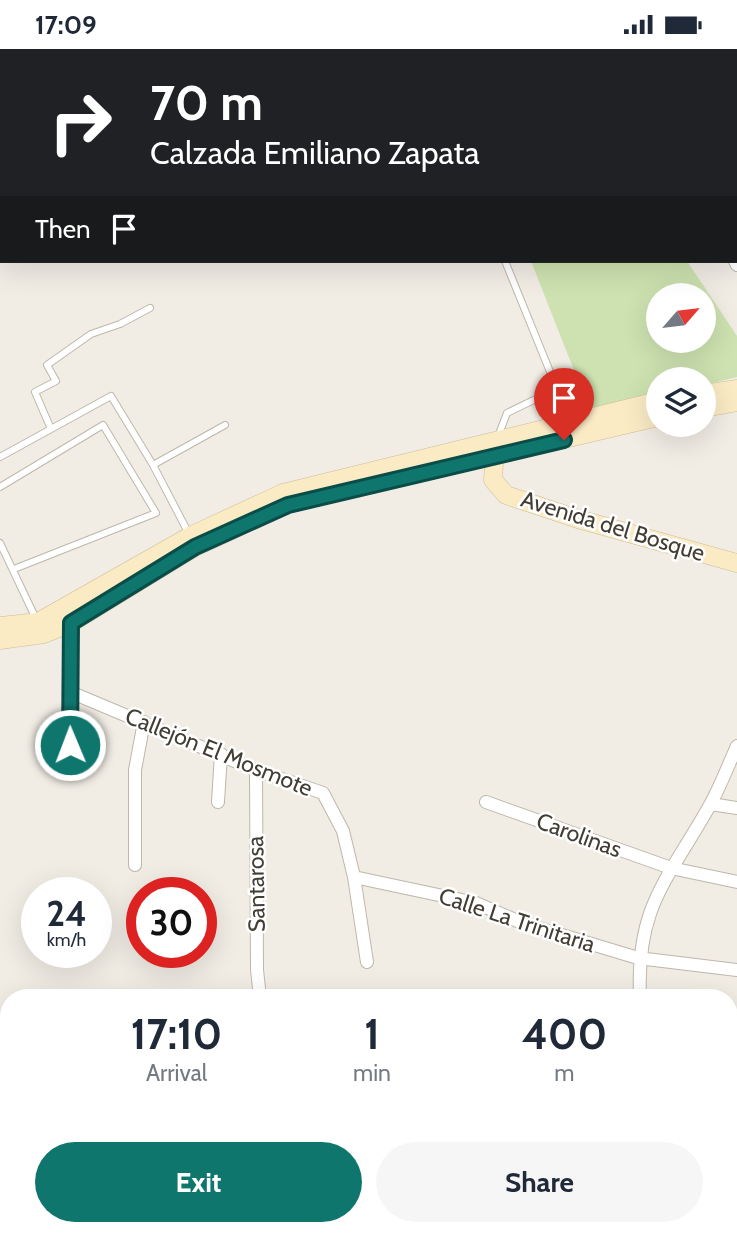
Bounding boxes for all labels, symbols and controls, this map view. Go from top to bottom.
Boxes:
text: 17:09 [35,9,97,41]
text: 70 m [150,73,263,132]
icon: right [35,77,126,168]
text: Calzada Emiliano Zapata [150,133,480,172]
icon: arrive [105,210,143,248]
text: Then [35,213,91,245]
north arrow [646,283,716,353]
map controls [646,283,716,437]
button: layers [646,367,716,437]
pin [534,368,594,440]
icon: arrive [545,379,583,417]
street label: Avenida del Bosque [518,485,708,567]
street label: Callejón El Mosmote [121,702,317,802]
position arrow [33,708,107,782]
street label: Carolinas [533,807,625,863]
street label: Santarosa [241,836,271,932]
speed limit sign: 30 [126,877,217,968]
street label: Calle La Trinitaria [435,882,599,958]
text: 24 [46,892,87,935]
text: km/h [47,929,86,951]
text: 17:10 [131,1008,222,1060]
text: 1 [364,1008,380,1060]
text: 400 [522,1008,607,1060]
text: Arrival [146,1059,207,1087]
text: min [353,1059,391,1087]
text: m [554,1059,575,1087]
button: Exit [35,1142,362,1222]
button: Share [376,1142,703,1222]

